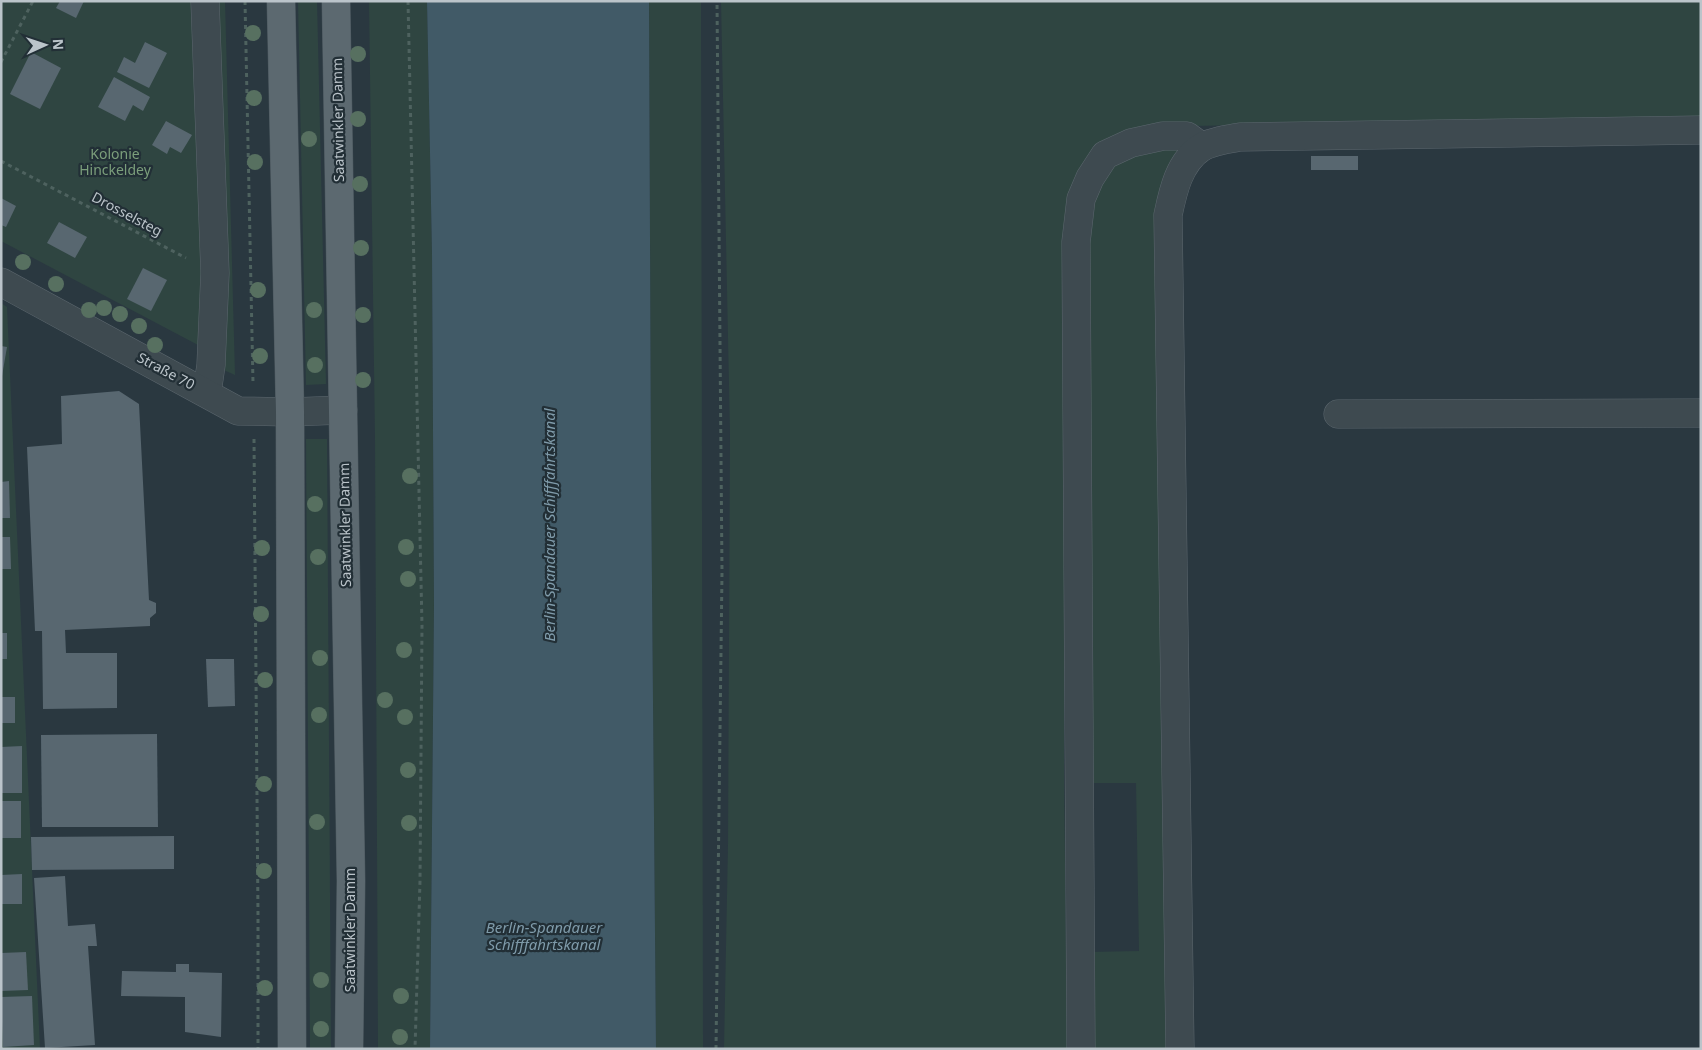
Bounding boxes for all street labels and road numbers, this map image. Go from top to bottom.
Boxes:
street label: Saatwinkler Damm [327,58,348,182]
street label: Drosselsteg [89,187,166,240]
street label: Straße 70 [134,348,198,394]
street label: Saatwinkler Damm [334,463,355,587]
street label: Saatwinkler Damm [340,868,359,992]

